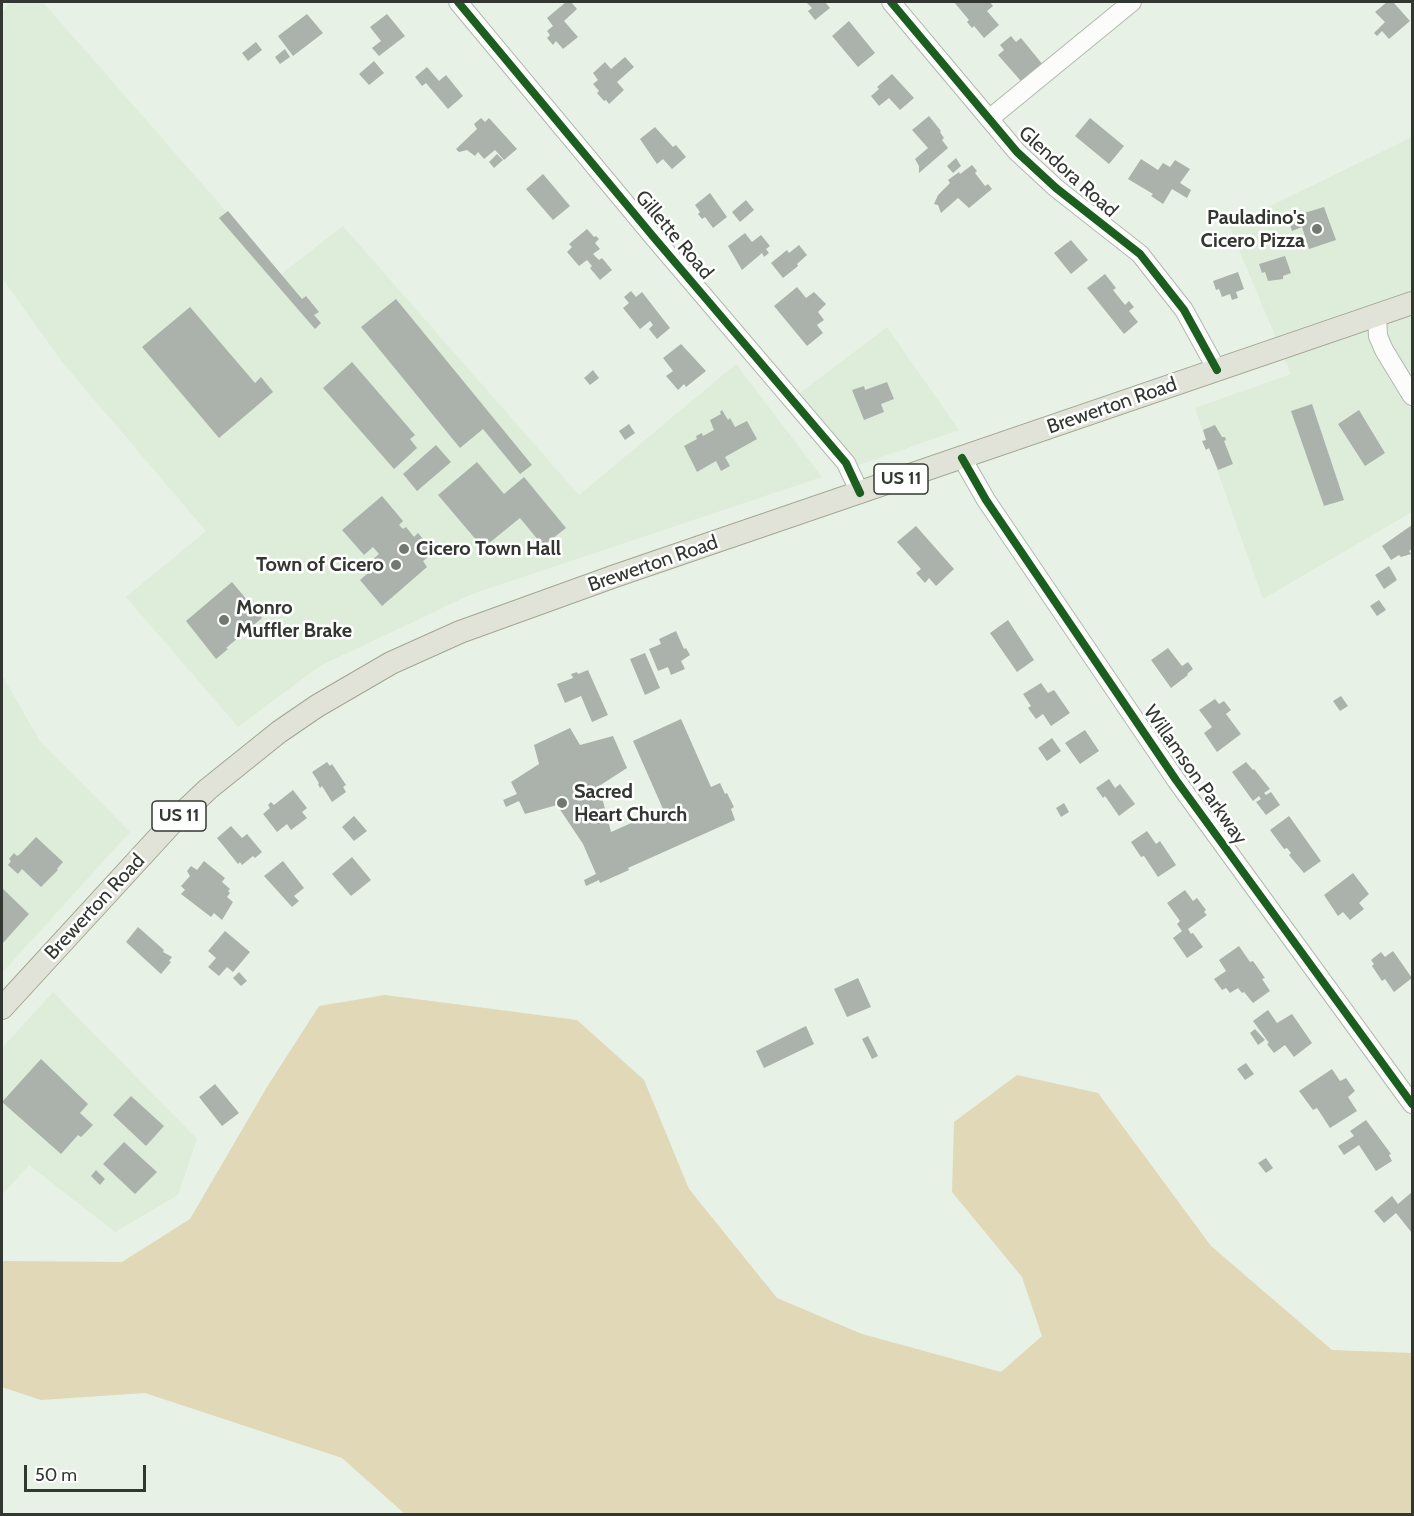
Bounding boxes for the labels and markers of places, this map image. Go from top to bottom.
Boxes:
place label: Pauladino's Cicero Pizza [1201,206,1305,253]
marker: Pauladino's Cicero Pizza [1310,222,1324,236]
place label: Cicero Town Hall [416,537,561,561]
marker: Cicero Town Hall [397,542,411,556]
place label: Town of Cicero [256,553,384,577]
marker: Town of Cicero [389,558,403,572]
place label: Monro Muffler Brake [236,596,352,643]
marker: Monro Muffler Brake [217,613,231,627]
place label: Sacred Heart Church [574,780,687,827]
marker: Sacred Heart Church [555,796,569,810]

